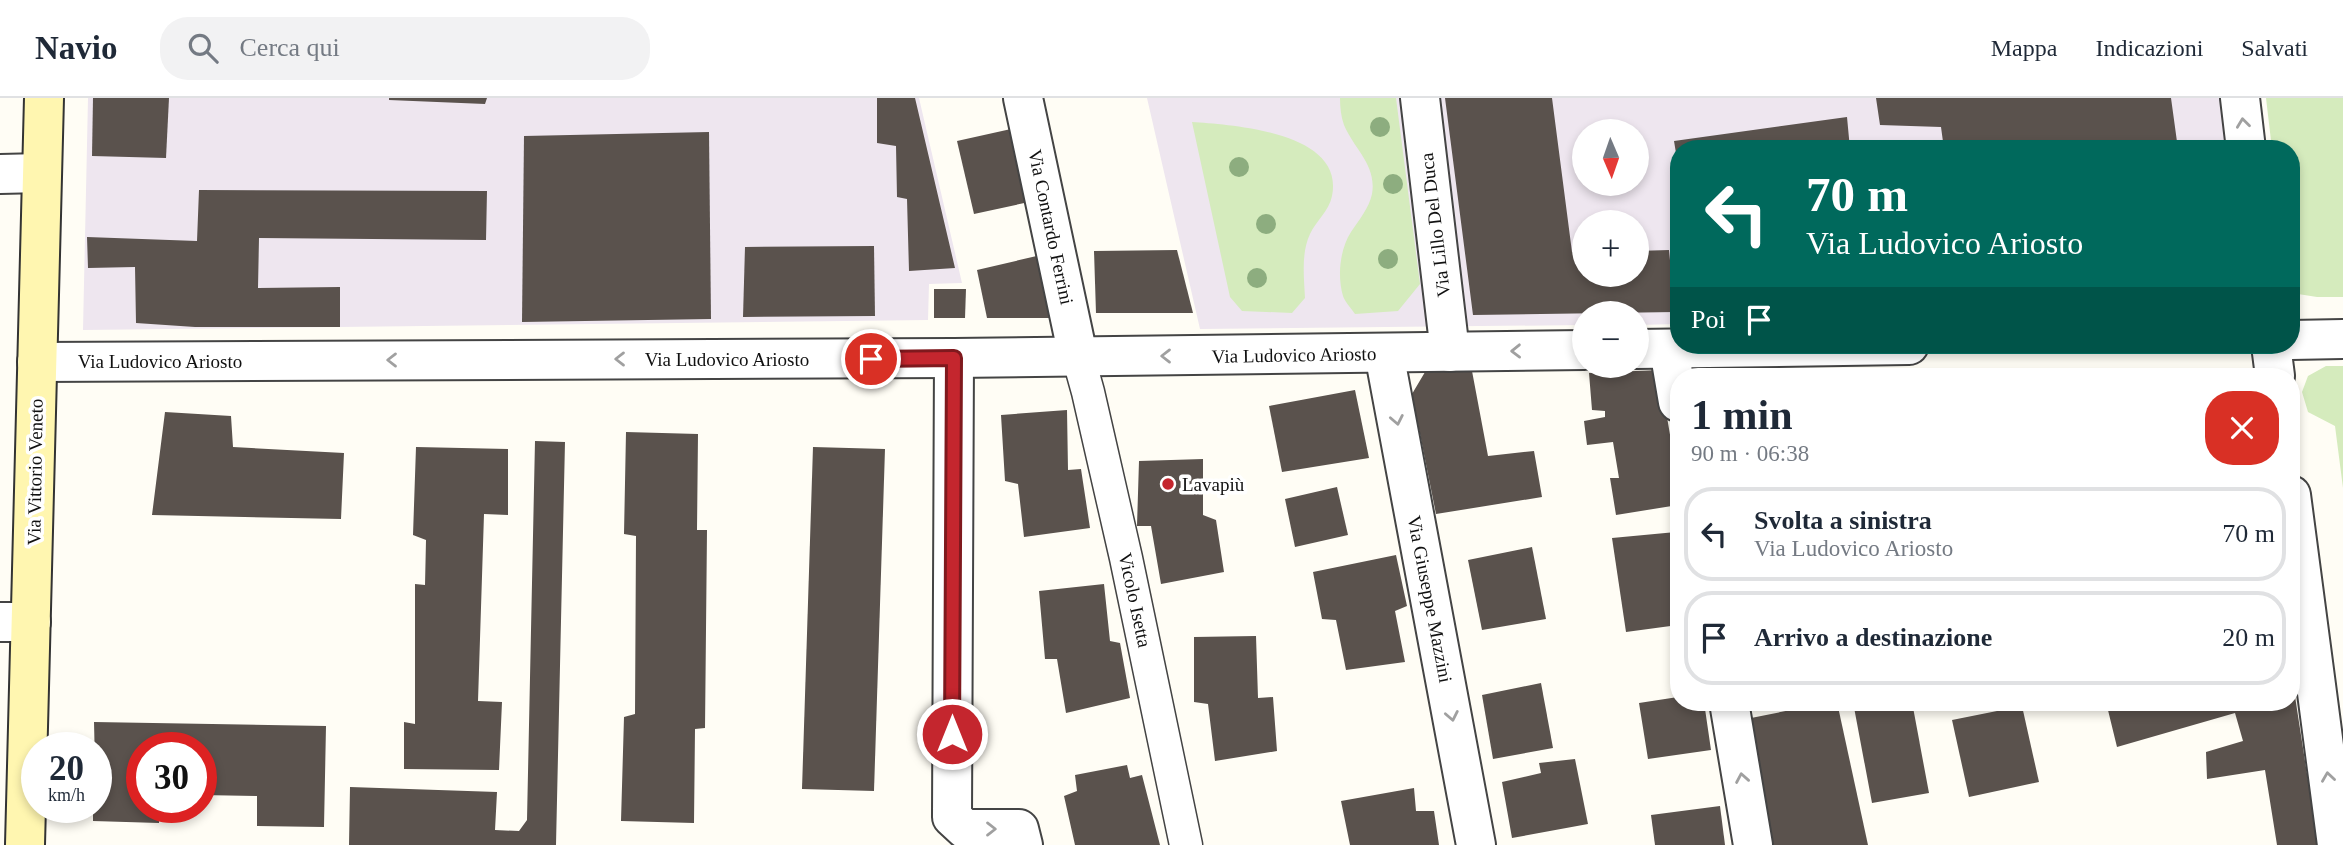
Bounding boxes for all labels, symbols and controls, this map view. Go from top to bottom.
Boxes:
search box [160,17,650,80]
icon: search [184,29,222,67]
text: Navio [35,30,118,66]
text: Cerca qui [240,33,340,62]
text: Mappa [1991,35,2057,61]
text: Indicazioni [2095,35,2203,61]
text: Salvati [2241,35,2308,61]
one-way arrow [2235,118,2250,129]
north arrow [1572,119,1648,196]
map controls [1572,119,1649,378]
street label: Via Contardo Ferrini [1024,147,1078,307]
street label: Via Lillo Del Duca [1416,151,1454,298]
text: 70 m [1806,167,1908,222]
icon: left [1691,168,1782,259]
button: + [1572,210,1649,287]
text: Via Ludovico Ariosto [1806,225,2083,261]
button: − [1572,301,1649,378]
icon: arrive [1740,301,1778,339]
text: Poi [1691,305,1726,334]
pin [841,329,901,389]
icon: arrive [852,340,890,378]
street label: Via Ludovico Ariosto [1212,343,1376,367]
one-way arrow [1510,343,1521,358]
one-way arrow [1160,348,1170,364]
street label: Via Ludovico Ariosto [645,349,809,370]
street label: Via Ludovico Ariosto [78,351,242,372]
one-way arrow [614,351,624,367]
one-way arrow [386,352,397,368]
button: close [2205,391,2279,465]
text: 1 min [1691,392,1793,438]
street label: Via Vittorio Veneto [23,398,47,546]
one-way arrow [1389,414,1404,426]
text: 90 m · 06:38 [1691,441,1809,466]
place label: Lavapiù [1182,474,1245,495]
marker: Lavapiù [1160,476,1176,492]
text: Svolta a sinistra [1754,506,1932,535]
street label: Via Giuseppe Mazzini [1403,514,1457,684]
icon: left [1695,515,1733,553]
text: 70 m [2222,519,2275,548]
text: Via Ludovico Ariosto [1754,536,1953,561]
street label: Vicolo Isetta [1115,551,1155,650]
icon: arrive [1695,619,1733,657]
text: Arrivo a destinazione [1754,623,1992,652]
text: 20 m [2222,623,2275,652]
position arrow [915,697,989,771]
one-way arrow [1444,710,1459,722]
speed limit sign: 30 [126,732,217,823]
text: 20 [49,749,84,788]
one-way arrow [2321,771,2336,783]
one-way arrow [1735,772,1750,784]
text: km/h [48,785,85,805]
one-way arrow [986,821,997,837]

